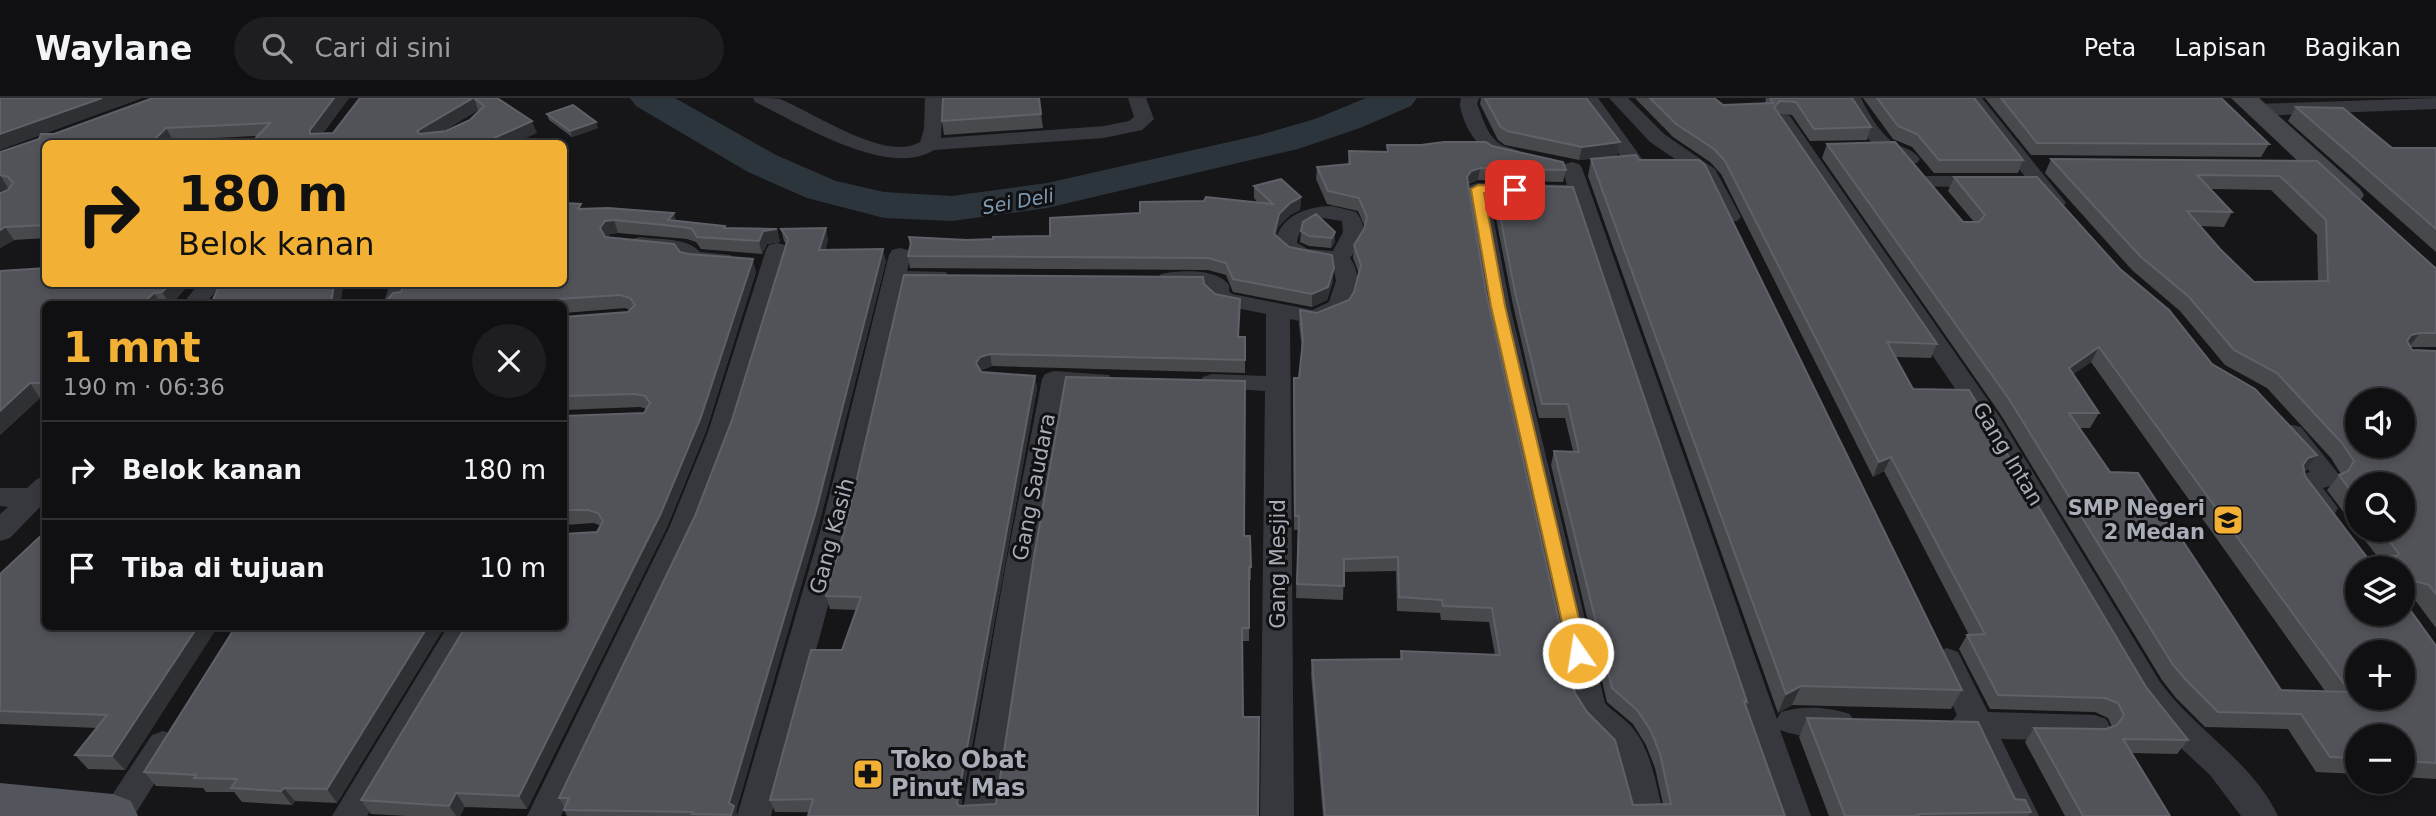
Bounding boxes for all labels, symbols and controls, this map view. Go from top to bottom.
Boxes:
search box [234,17,724,80]
text: Waylane [35,29,192,68]
icon: search [258,29,296,67]
text: Cari di sini [314,33,451,63]
text: Peta [2084,34,2136,62]
text: Lapisan [2174,34,2267,62]
text: Bagikan [2305,34,2401,62]
pin [1485,160,1545,220]
text: 180 m [178,166,348,223]
icon: right [63,168,154,259]
icon: arrive [1496,171,1534,209]
water label: Sei Deli [981,184,1056,218]
text: Belok kanan [178,225,375,263]
text: 1 mnt [63,323,201,372]
button: close [472,324,546,398]
text: 190 m · 06:36 [63,374,225,400]
map controls [2345,388,2415,794]
button: sound [2345,388,2415,458]
street label: Gang Intan [1968,398,2048,510]
street label: Gang Saudara [1008,411,1060,563]
icon: right [63,451,101,489]
text: Belok kanan [122,455,302,485]
text: 180 m [463,455,546,485]
button: search [2345,472,2415,542]
street label: Gang Kasih [805,476,859,596]
place label: SMP Negeri 2 Medan [2068,496,2205,544]
street label: Gang Mesjid [1266,499,1290,629]
school or university icon: SMP Negeri 2 Medan [2211,503,2245,537]
icon: arrive [63,549,101,587]
text: Tiba di tujuan [122,553,325,583]
text: 10 m [479,553,546,583]
button: layers [2345,556,2415,626]
position arrow [1541,616,1615,690]
button: + [2345,640,2415,710]
button: − [2345,724,2415,794]
place label: Toko Obat Pinut Mas [891,746,1026,802]
pharmacy icon: Toko Obat Pinut Mas [851,757,885,791]

